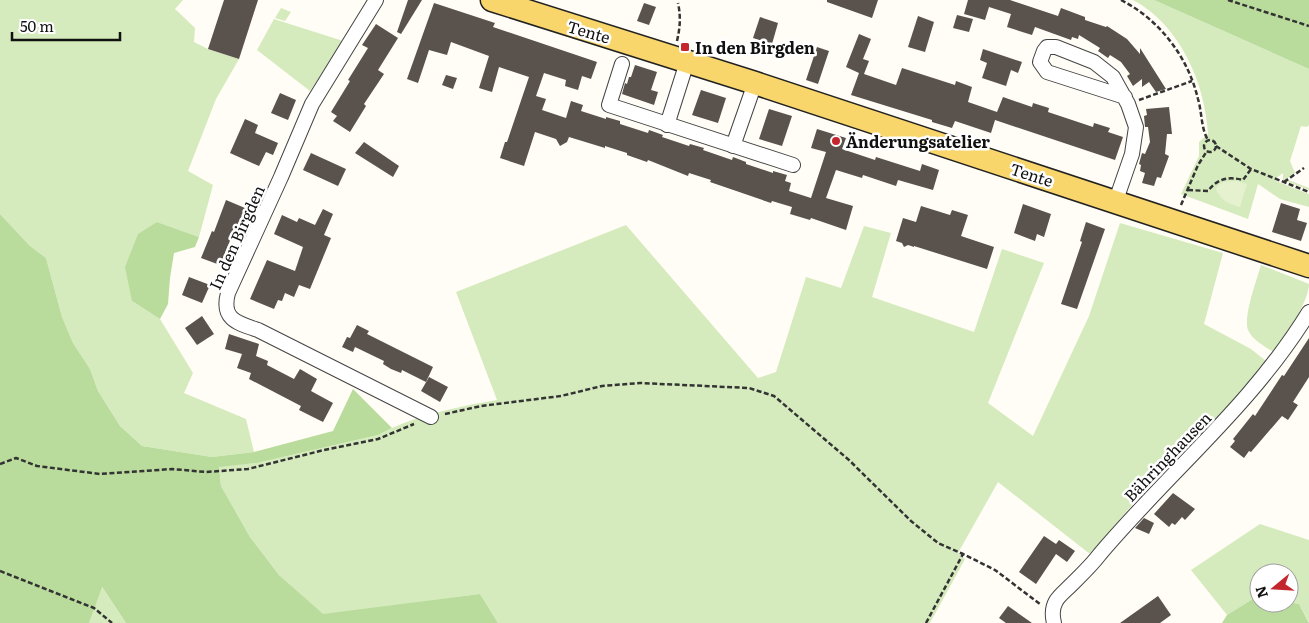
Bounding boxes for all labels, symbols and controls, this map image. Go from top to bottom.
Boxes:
scale bar [12,10,120,42]
street label: Tente [565,13,613,49]
text: 50 m [20,14,54,37]
place label: In den Birgden [695,35,815,59]
marker: In den Birgden [679,41,691,53]
place label: Änderungsatelier [846,129,990,153]
marker: Änderungsatelier [830,135,842,147]
street label: Tente [1008,156,1056,192]
street label: In den Birgden [202,180,270,293]
street label: Bähringhausen [1118,405,1216,506]
north arrow [1249,563,1299,613]
text: N [1249,583,1272,601]

